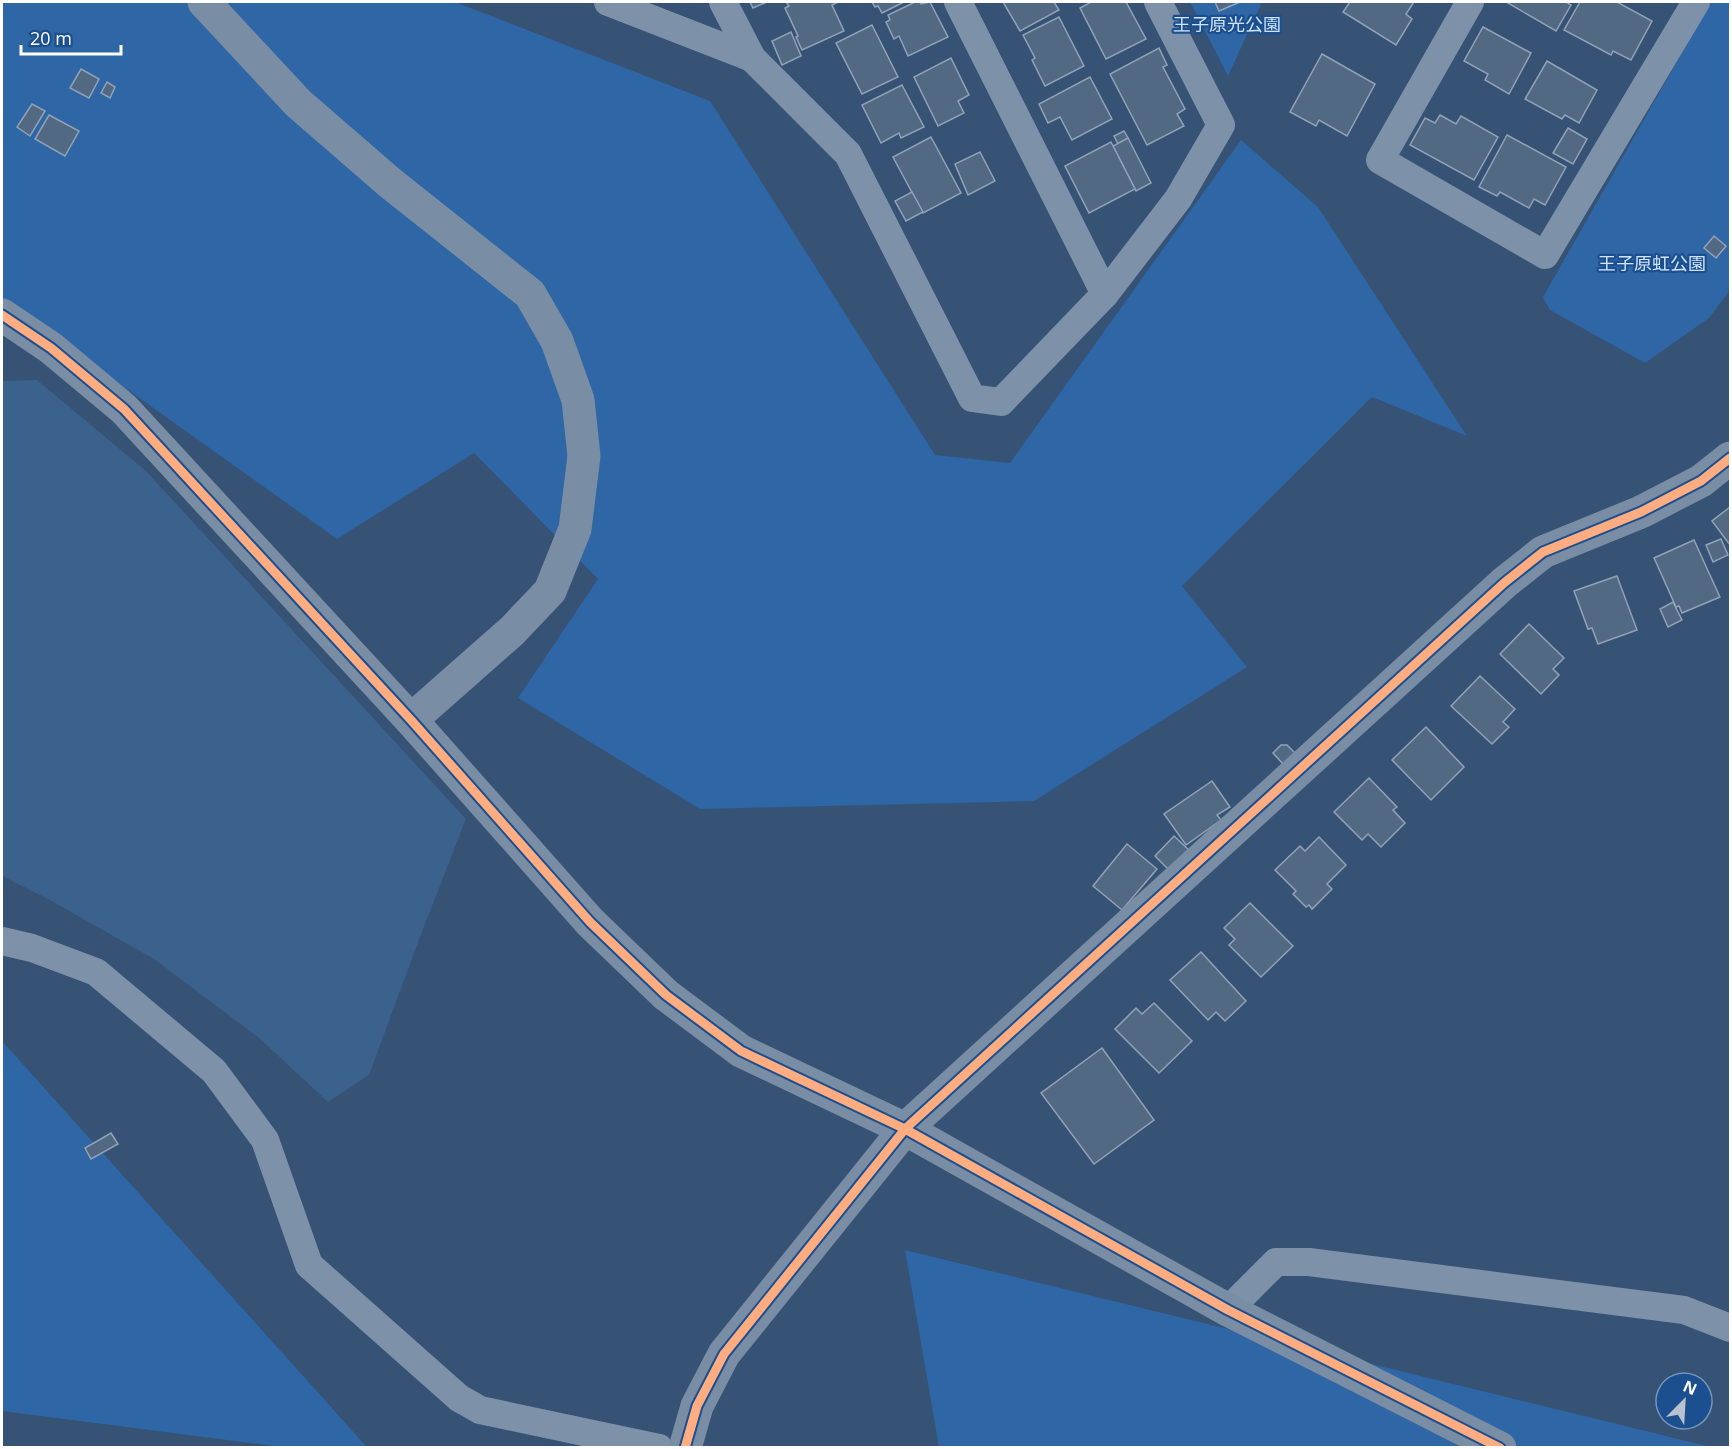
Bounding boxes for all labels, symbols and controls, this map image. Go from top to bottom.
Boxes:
park label: 王子原光公園 [1173,12,1281,36]
scale bar [21,18,122,56]
text: 20 m [30,26,72,50]
park label: 王子原虹公園 [1598,251,1706,275]
north arrow [1654,1371,1714,1431]
text: N [1680,1375,1701,1400]

